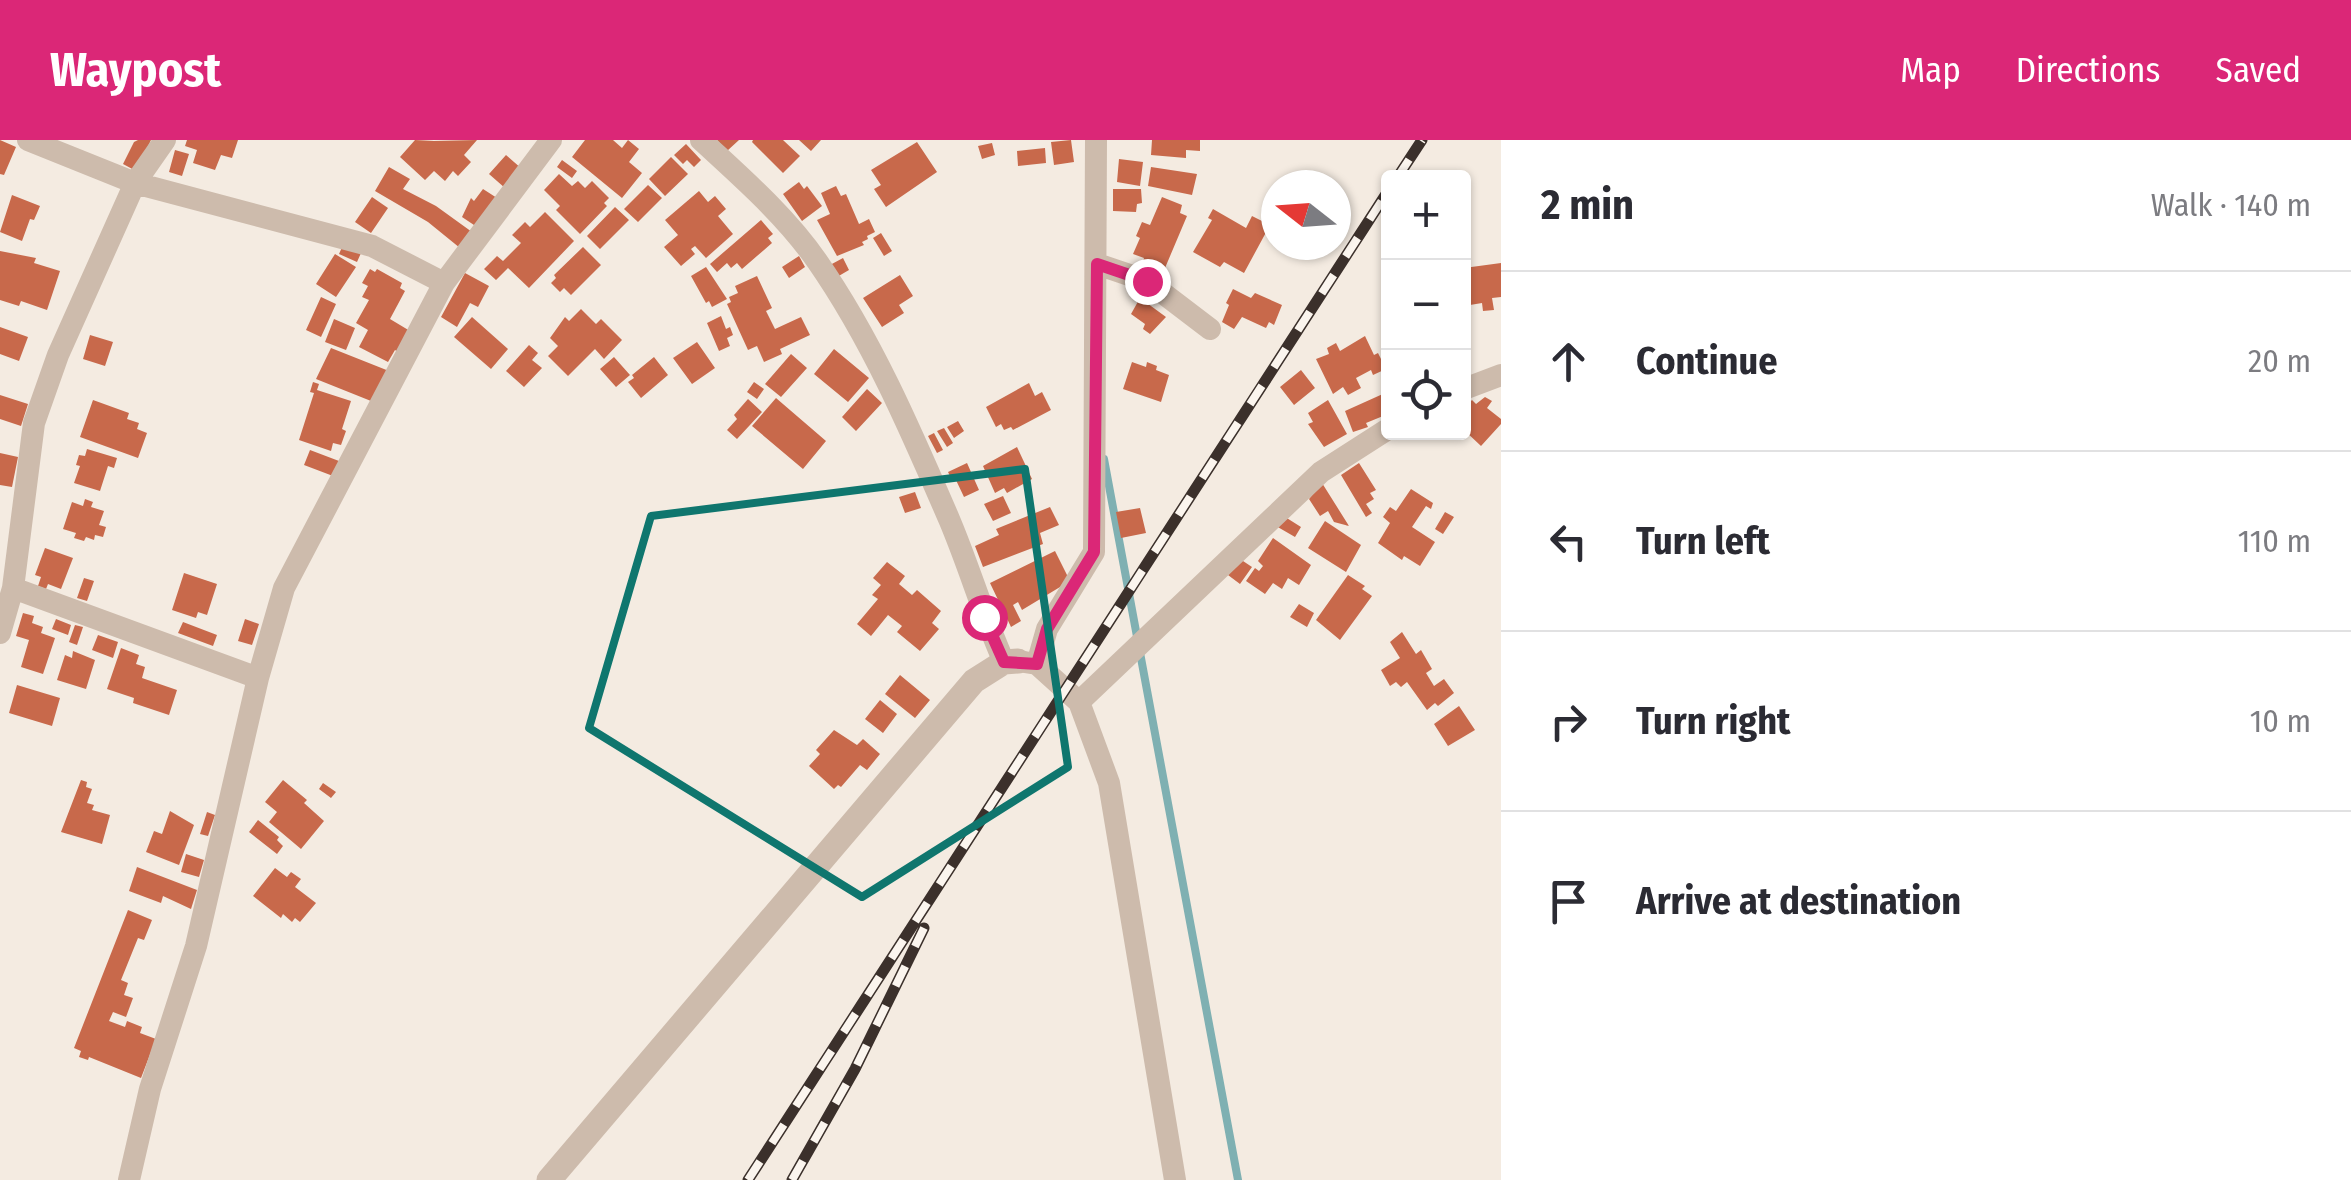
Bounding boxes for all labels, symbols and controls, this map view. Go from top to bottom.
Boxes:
text: Waypost [50,41,221,99]
text: Map [1900,49,1961,91]
text: Directions [2016,49,2161,91]
text: Saved [2216,49,2301,91]
north arrow [1261,170,1351,260]
map controls [1381,170,1471,440]
button: + [1381,170,1471,260]
text: 2 min [1541,180,1634,230]
text: Walk · 140 m [2151,186,2311,224]
route end [1125,259,1171,305]
button: − [1381,260,1471,350]
icon: ahead [1541,334,1596,389]
text: Continue [1636,338,1777,384]
text: 20 m [2248,342,2311,380]
button: locate [1381,350,1471,440]
icon: left [1541,514,1596,569]
text: Turn left [1636,518,1770,564]
text: 110 m [2238,522,2311,560]
route start [962,595,1008,641]
icon: right [1541,694,1596,749]
text: Turn right [1636,698,1790,744]
text: 10 m [2250,702,2311,740]
icon: arrive [1541,874,1596,929]
text: Arrive at destination [1636,878,1961,924]

